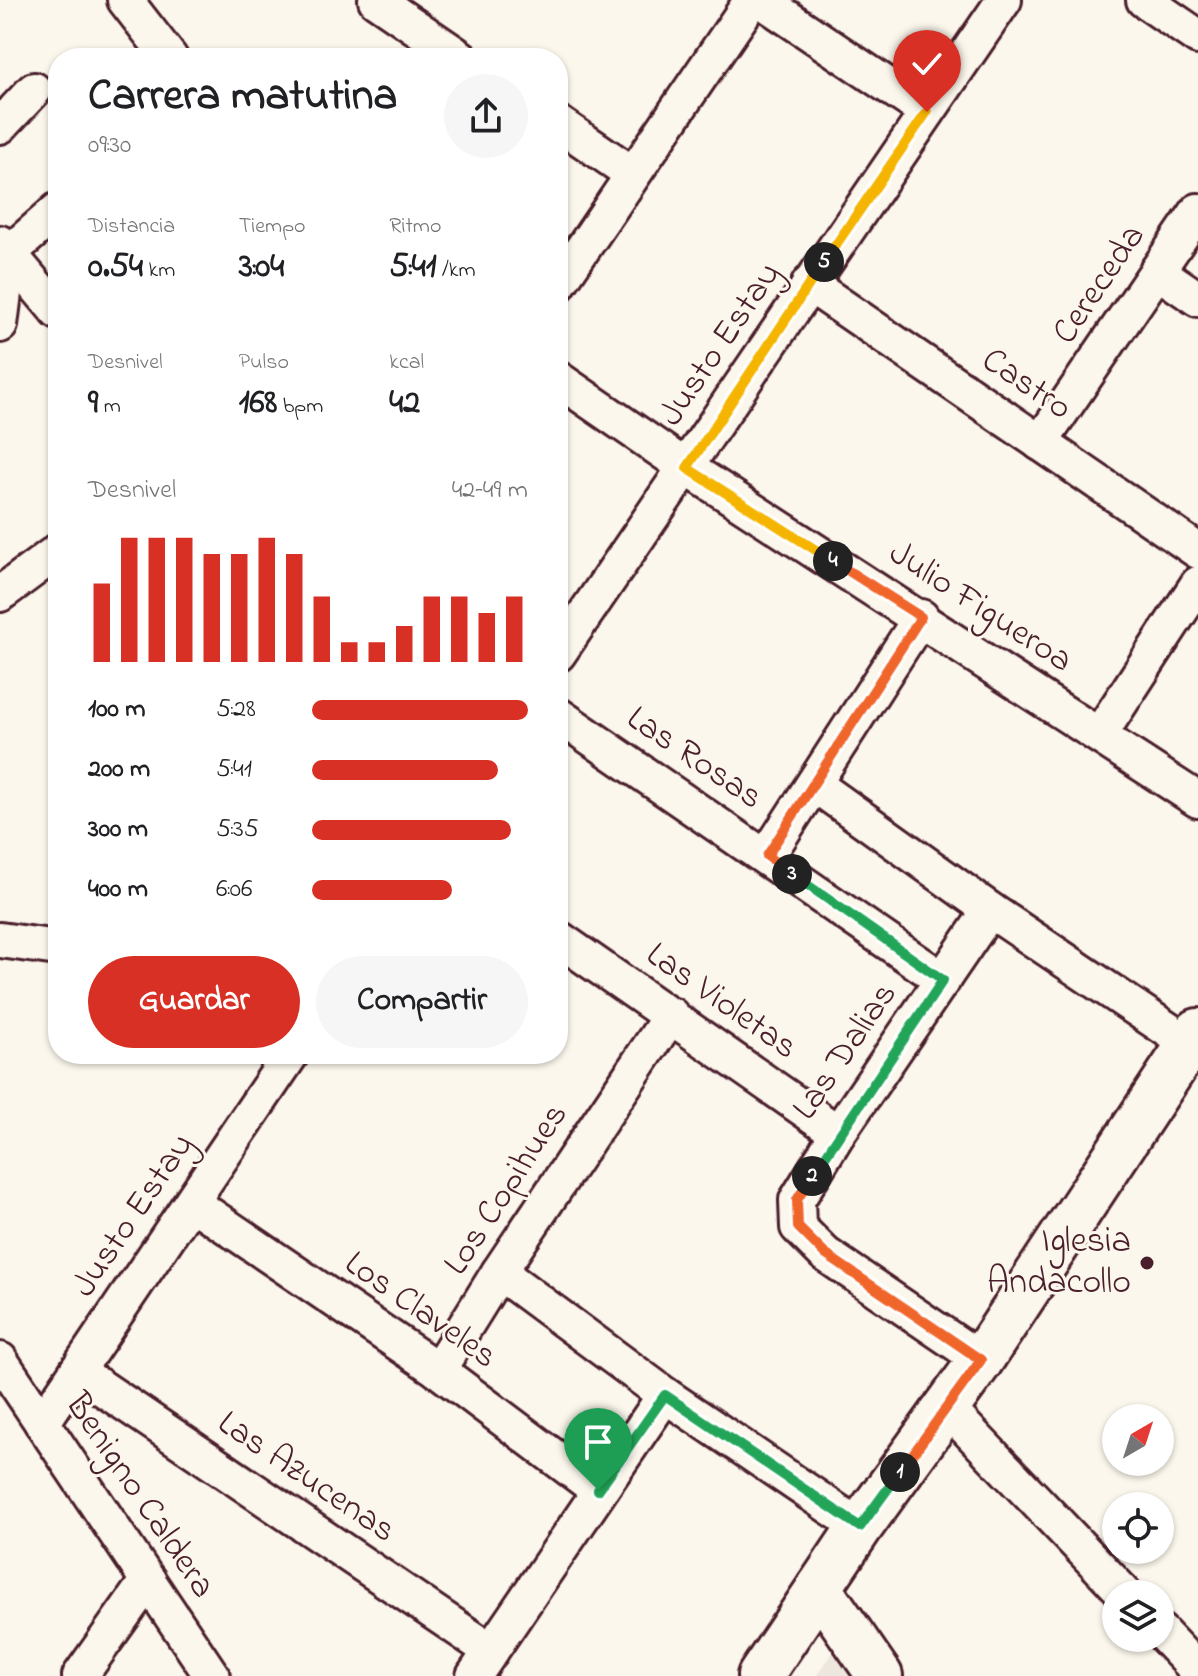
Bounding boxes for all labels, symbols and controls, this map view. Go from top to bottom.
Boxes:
pin [893,30,961,112]
icon: check [905,42,949,86]
text: Carrera matutina [88,65,397,129]
button: share [444,74,528,158]
text: 09:30 [88,127,131,165]
text: Distancia [88,211,175,243]
text: Tiempo [239,211,306,243]
text: Ritmo [389,211,441,243]
street label: Cereceda [1040,214,1160,356]
pin: 5 [804,242,844,282]
text: 0.54 [88,243,143,293]
text: 3:04 [239,243,284,293]
text: 5:41 [389,243,437,293]
text: 5 [818,246,830,278]
street label: Justo Estay [646,252,796,438]
text: km [143,255,175,287]
text: /km [437,255,476,287]
street label: Castro [970,335,1082,435]
text: Desnivel [88,347,163,379]
text: Pulso [239,347,289,379]
text: kcal [389,347,424,379]
text: 9 [88,379,98,429]
text: 168 [239,379,277,429]
text: 42 [389,379,420,429]
text: m [98,391,121,423]
text: bpm [277,391,323,423]
text: Desnivel [88,472,176,510]
text: 42–49 m [452,472,528,510]
street label: Julio Figueroa [877,529,1083,687]
pin: 4 [813,541,853,581]
text: 4 [828,545,838,577]
text: 100 m [88,691,145,729]
text: 5:28 [216,691,256,729]
street label: Las Rosas [615,694,773,824]
text: 200 m [88,751,150,789]
text: 5:41 [216,751,252,789]
text: 300 m [88,811,148,849]
text: 5:35 [216,811,259,849]
pin: 3 [772,854,812,894]
text: 3 [787,858,797,890]
text: 400 m [88,871,148,909]
text: 6:06 [216,871,252,909]
street label: Las Violetas [634,930,808,1074]
button: Guardar [88,956,300,1048]
button: Compartir [316,956,528,1048]
street label: Las Dalias [780,972,912,1132]
street label: Los Copihues [431,1093,583,1287]
street label: Justo Estay [59,1123,209,1309]
pin: 2 [792,1156,832,1196]
text: 2 [807,1160,817,1192]
place label: Iglesia Andacollo [987,1216,1131,1310]
street label: Los Claveles [333,1239,507,1383]
marker: Iglesia Andacollo [1138,1254,1156,1272]
street label: Benigno Caldera [50,1382,228,1610]
street label: Las Azucenas [206,1399,406,1557]
north arrow [1102,1404,1174,1476]
map controls [1102,1404,1174,1652]
pin [564,1408,632,1490]
icon: arrive [576,1420,620,1464]
pin: 1 [880,1452,920,1492]
text: 1 [897,1456,904,1488]
button: locate [1102,1492,1174,1564]
button: layers [1102,1580,1174,1652]

